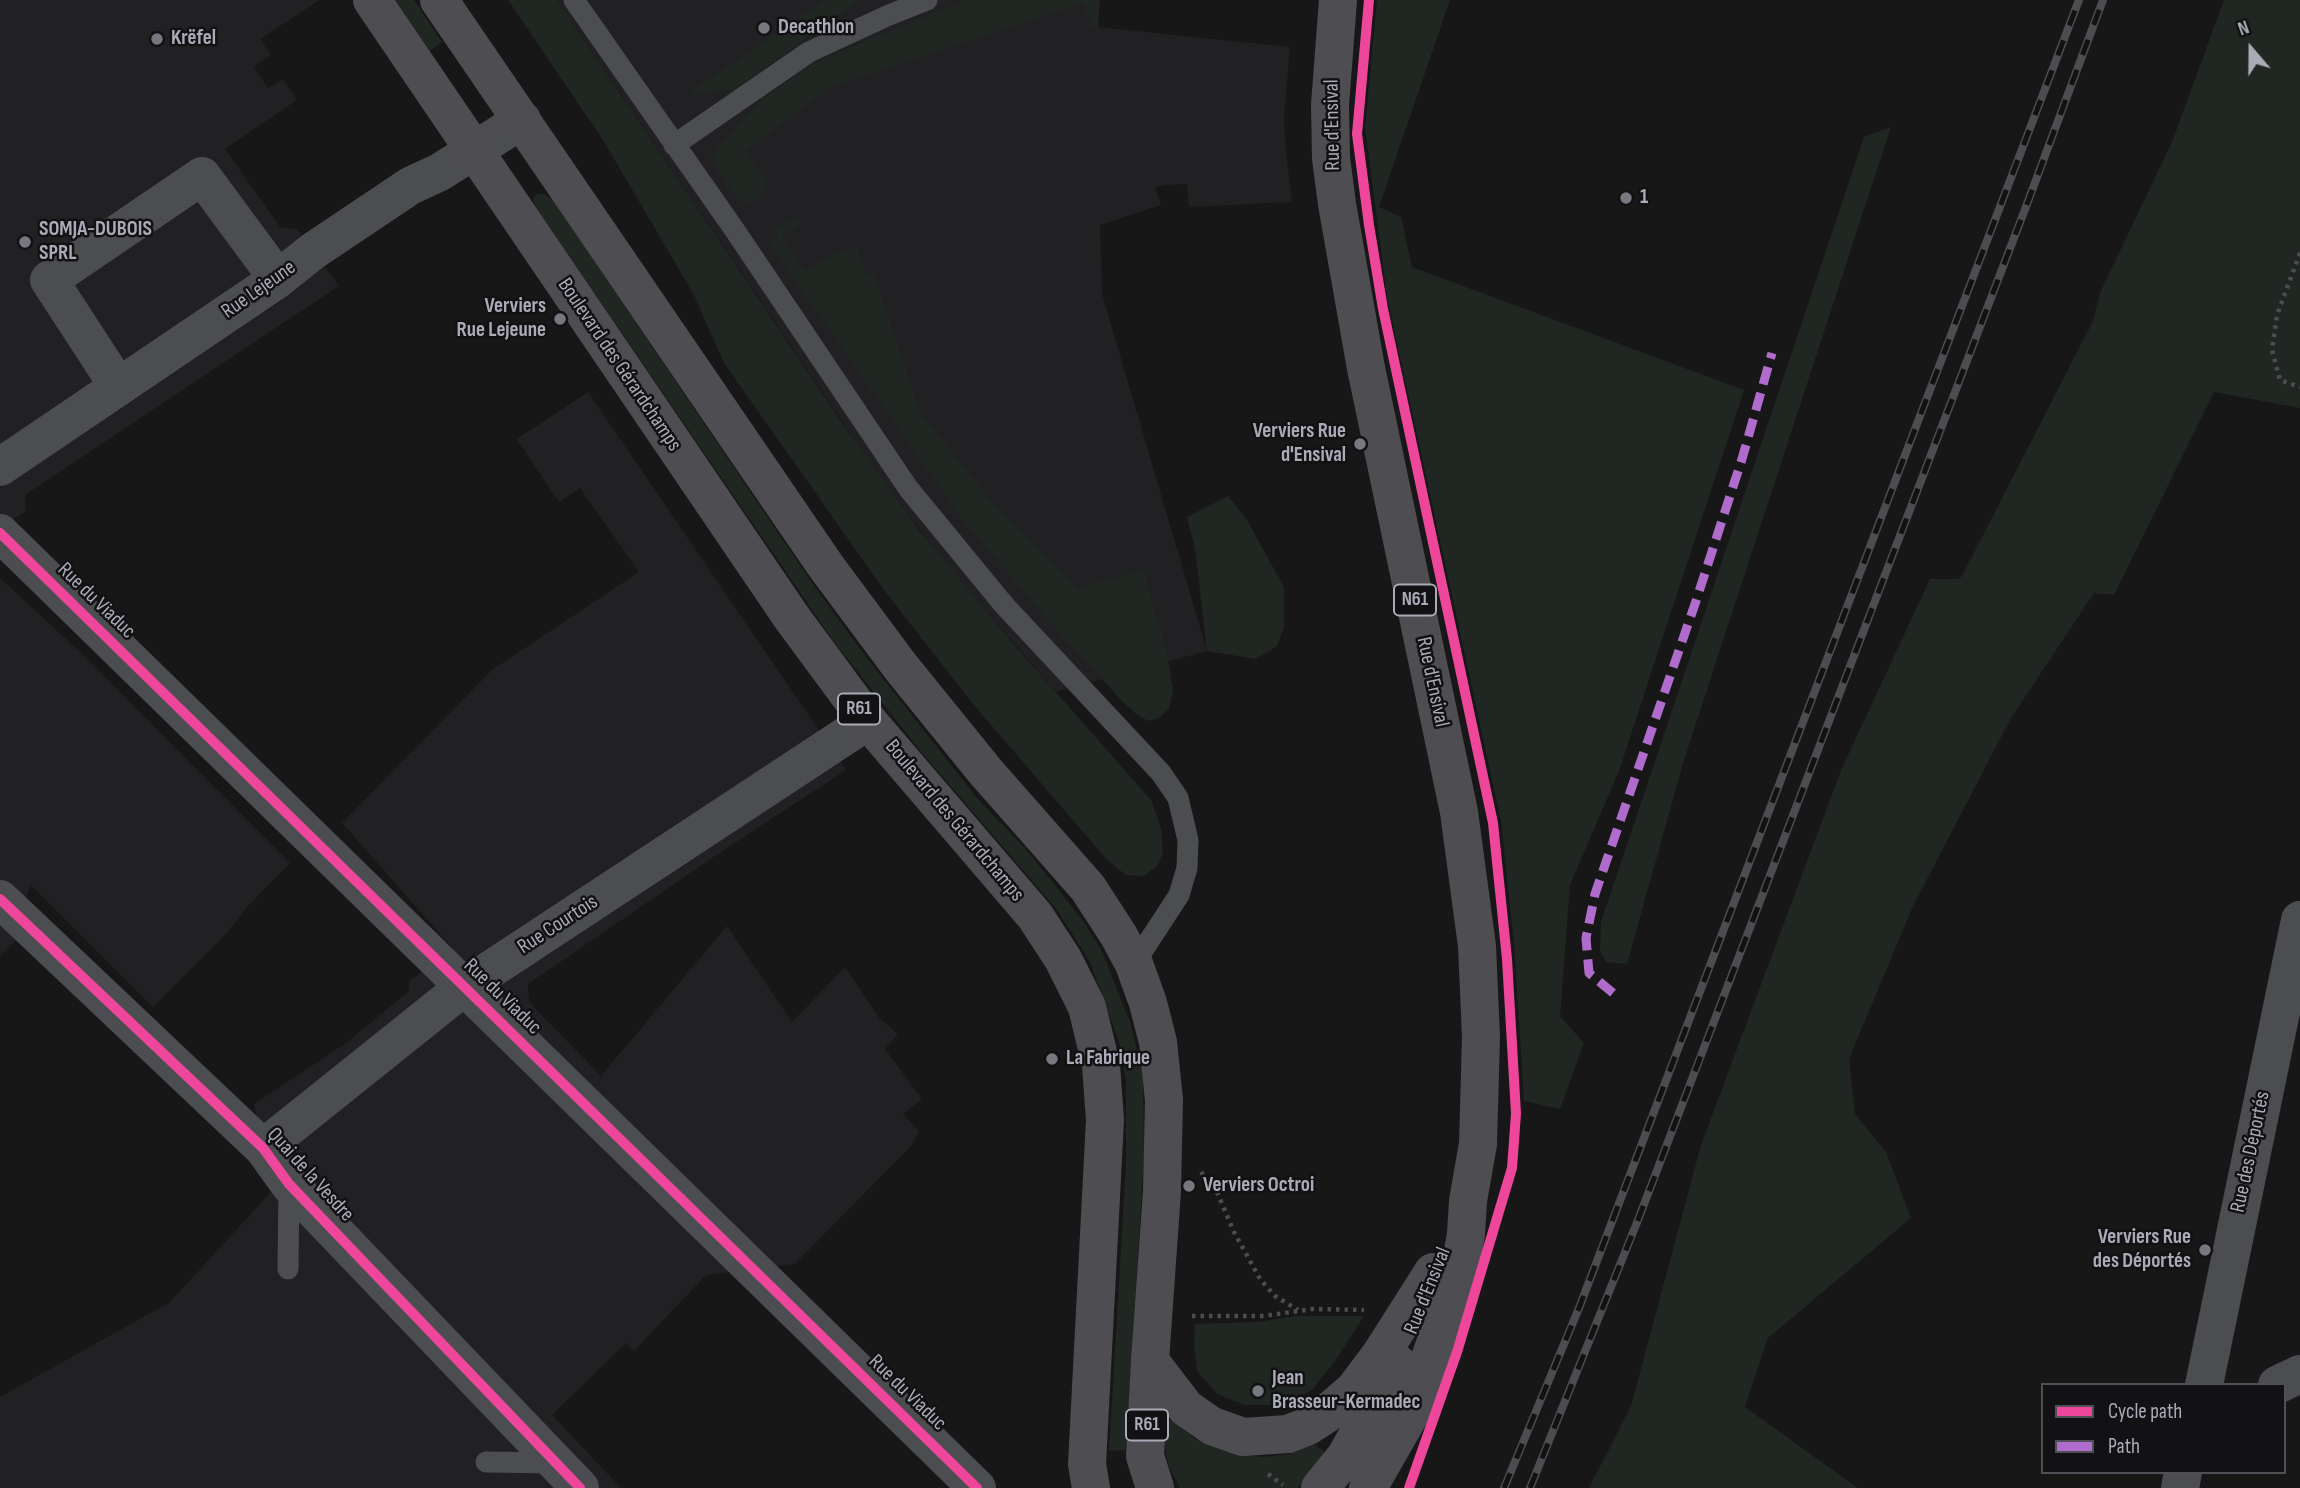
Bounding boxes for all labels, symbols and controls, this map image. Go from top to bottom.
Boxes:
north arrow [2216,14,2286,84]
place label: Decathlon [778,15,854,41]
text: N [2235,16,2252,41]
marker: Decathlon [756,20,772,36]
place label: Krëfel [171,26,216,52]
marker: Krëfel [149,31,165,47]
street label: Rue d'Ensival [1320,79,1346,171]
place label: 1 [1640,185,1648,211]
marker: 1 [1618,190,1634,206]
place label: SOMJA-DUBOIS SPRL [39,217,152,267]
marker: SOMJA-DUBOIS SPRL [17,234,33,250]
street label: Rue Lejeune [217,255,301,325]
street label: Boulevard des Gérardchamps [552,274,686,456]
place label: Verviers Rue Lejeune [457,294,546,344]
marker: Verviers Rue Lejeune [552,311,568,327]
place label: Verviers Rue d'Ensival [1253,419,1346,469]
marker: Verviers Rue d'Ensival [1352,436,1368,452]
street label: Rue du Viaduc [52,558,140,644]
road number: N61 [1394,584,1436,615]
street label: Rue d'Ensival [1410,635,1454,729]
road number: R61 [838,694,880,724]
street label: Boulevard des Gérardchamps [879,735,1029,907]
street label: Rue Courtois [513,890,603,960]
street label: Rue du Viaduc [458,954,546,1040]
place label: La Fabrique [1066,1046,1150,1072]
marker: La Fabrique [1044,1051,1060,1067]
street label: Rue des Déportés [2226,1089,2276,1215]
street label: Quai de la Vesdre [261,1123,359,1227]
place label: Verviers Octroi [1203,1173,1314,1199]
marker: Verviers Octroi [1181,1178,1197,1194]
place label: Verviers Rue des Déportés [2093,1225,2191,1275]
marker: Verviers Rue des Déportés [2197,1242,2213,1258]
street label: Rue d'Ensival [1399,1244,1457,1338]
street label: Rue du Viaduc [863,1350,951,1436]
place label: Jean Brasseur-Kermadec [1272,1366,1420,1416]
marker: Jean Brasseur-Kermadec [1250,1383,1266,1399]
legend [2041,1383,2286,1474]
text: Cycle path [2108,1399,2182,1424]
road number: R61 [1126,1410,1168,1441]
text: Path [2108,1434,2140,1459]

